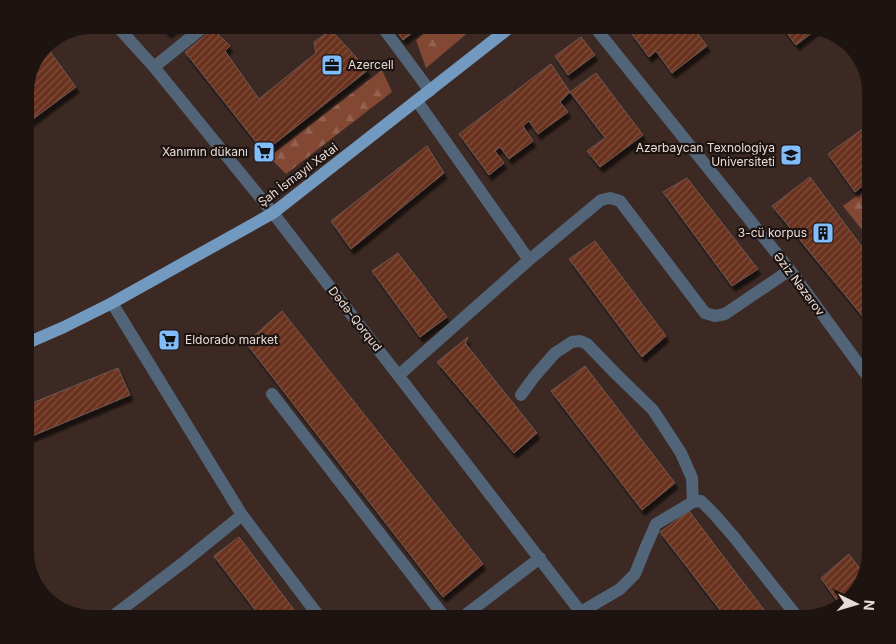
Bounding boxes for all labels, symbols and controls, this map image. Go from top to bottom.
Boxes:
office icon: Azercell [320,53,344,77]
place label: Azercell [348,57,394,72]
supermarket icon: Xanımın dükanı [252,140,276,164]
street label: Şah İsmayıl Xətai [255,140,341,209]
place label: Azərbaycan Texnologiya Universiteti [636,140,775,169]
school or university icon: Azərbaycan Texnologiya Universiteti [779,143,803,167]
place label: Xanımın dükanı [162,144,248,159]
building icon: 3-cü korpus [811,221,835,245]
place label: 3-cü korpus [738,225,807,240]
street label: Əziz Nəzərov [771,249,828,319]
street label: Dədə-Qorqud [325,283,385,354]
supermarket icon: Eldorado market [157,328,181,352]
place label: Eldorado market [185,332,278,347]
north arrow [831,579,881,629]
text: N [861,599,878,611]

